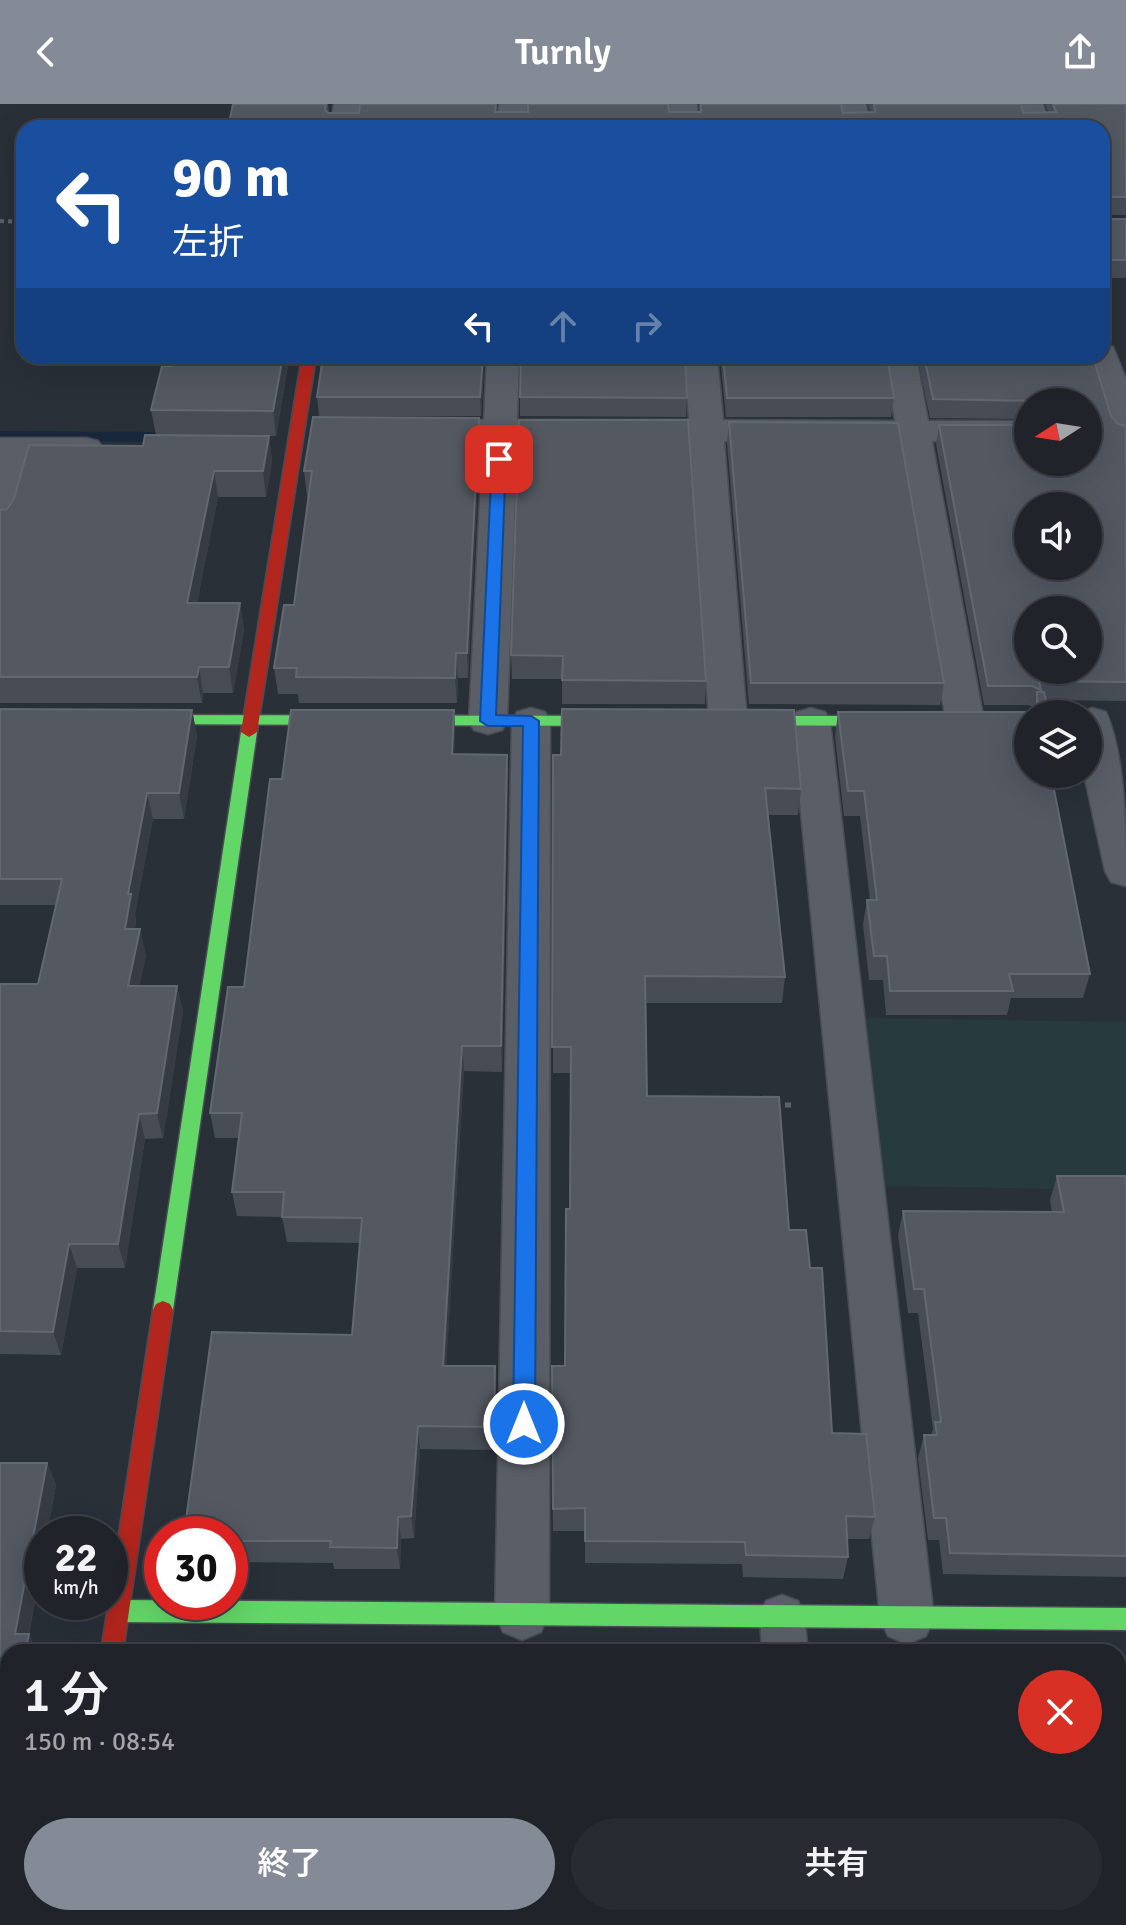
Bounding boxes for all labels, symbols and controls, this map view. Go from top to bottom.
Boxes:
icon: back [24,30,68,74]
text: Turnly [515,30,611,75]
icon: share [1058,30,1102,74]
text: 90 m [172,143,290,212]
icon: left [40,152,144,256]
text: 左折 [172,220,244,265]
icon: left [457,304,501,348]
icon: ahead [541,304,585,348]
icon: right [625,304,669,348]
north arrow [1014,388,1102,476]
map controls [1014,388,1102,788]
pin [465,425,533,493]
icon: arrive [477,437,521,481]
button: sound [1014,492,1102,580]
button: search [1014,596,1102,684]
button: layers [1014,700,1102,788]
position arrow [482,1382,566,1466]
speed limit sign: 30 [144,1516,248,1620]
text: 22 [54,1533,98,1583]
text: km/h [53,1575,99,1600]
text: 1 分 [24,1666,108,1725]
button: close [1018,1670,1102,1754]
text: 150 m · 08:54 [24,1726,175,1758]
button: 終了 [24,1818,555,1910]
button: 共有 [571,1818,1102,1910]

